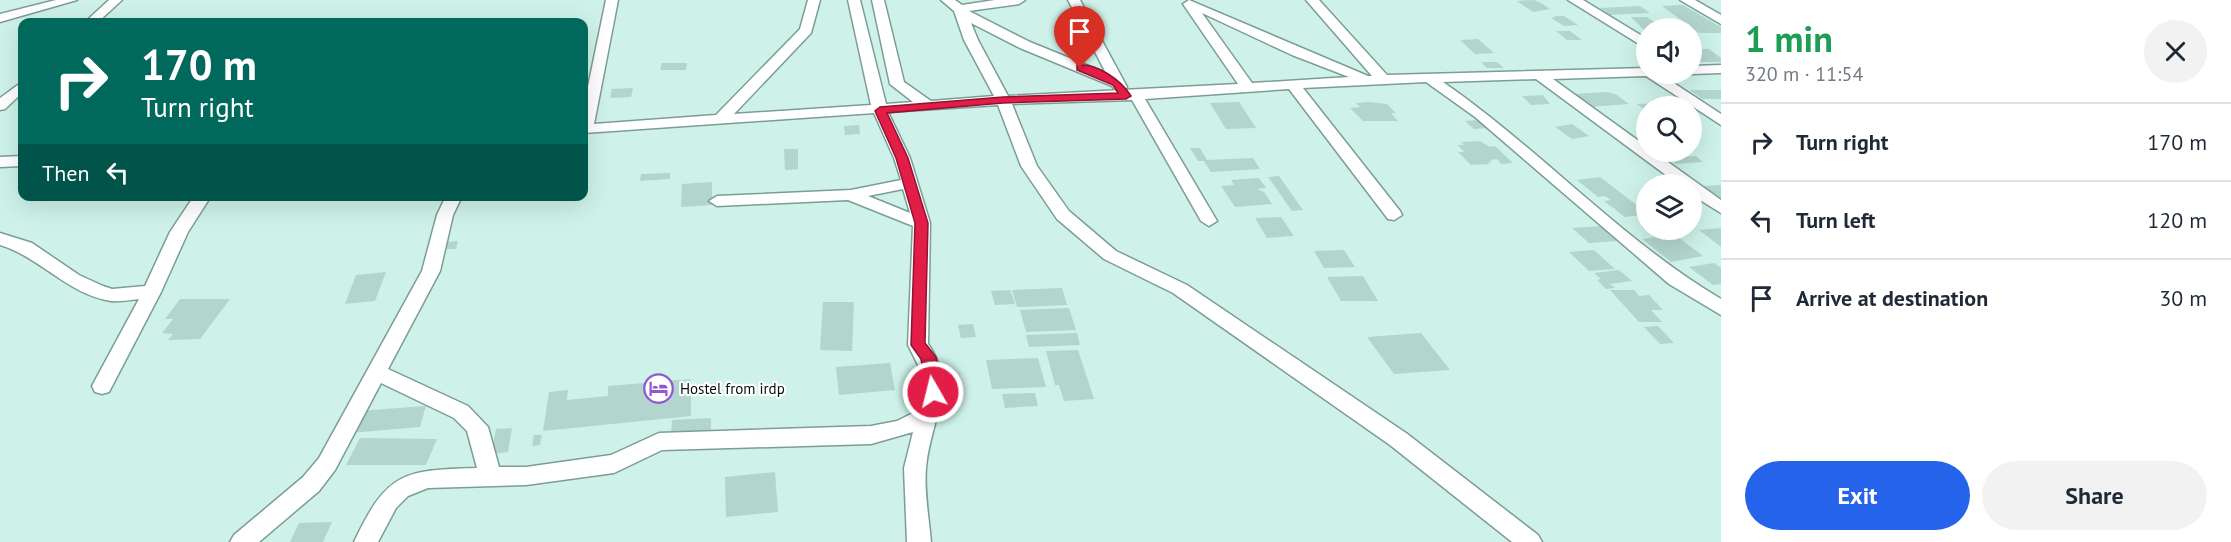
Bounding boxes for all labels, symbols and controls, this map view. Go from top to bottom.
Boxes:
pin [1054,6,1105,68]
icon: arrive [1063,15,1096,48]
text: 1 min [1745,15,1833,62]
map controls [1636,18,1702,240]
button: sound [1636,18,1702,84]
button: close [2144,20,2207,83]
text: 170 m [141,37,257,92]
icon: right [42,42,120,120]
text: 320 m · 11:54 [1745,61,1863,87]
text: Turn right [141,90,254,124]
button: search [1636,96,1702,162]
icon: right [1745,126,1778,159]
text: Turn right [1796,128,1888,156]
text: 170 m [2147,128,2207,156]
icon: left [101,156,134,189]
text: Then [42,159,89,187]
button: layers [1636,174,1702,240]
icon: left [1745,204,1778,237]
text: Turn left [1796,206,1876,234]
text: 120 m [2147,206,2207,234]
icon: arrive [1745,282,1778,315]
text: Arrive at destination [1796,284,1988,312]
text: 30 m [2159,284,2207,312]
position arrow [901,360,965,424]
hotel icon: Hostel from irdp [643,373,675,405]
place label: Hostel from irdp [680,379,785,398]
button: Exit [1745,461,1970,530]
button: Share [1982,461,2207,530]

